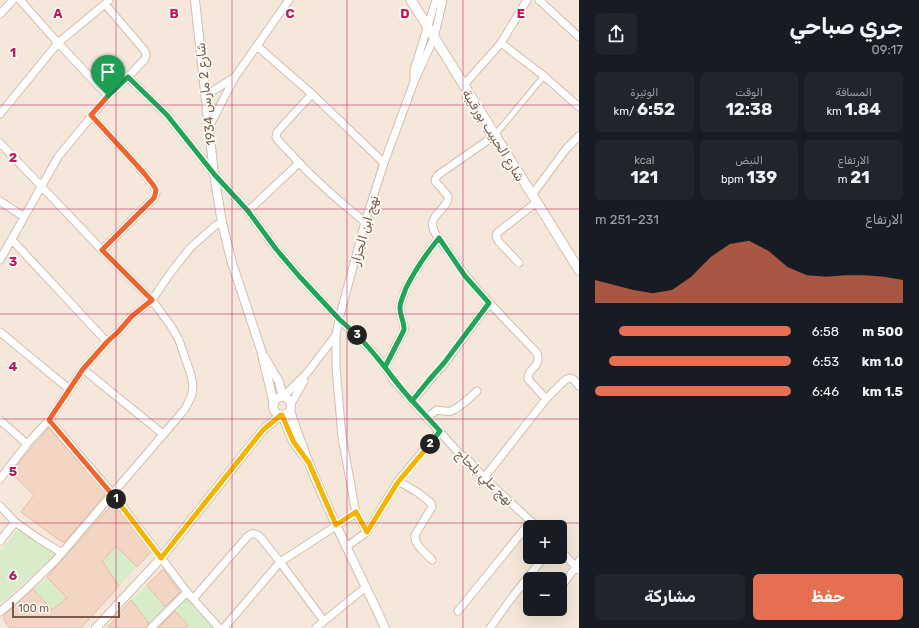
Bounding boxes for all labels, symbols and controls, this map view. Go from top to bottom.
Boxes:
text: A [53,6,63,21]
text: B [169,6,179,21]
text: C [285,6,295,21]
text: D [400,6,410,21]
text: E [517,6,525,21]
button: share [595,13,637,55]
text: جري صباحي [790,13,903,40]
street label: شارع 2 مارس 1934 [193,42,220,146]
text: 09:17 [871,42,903,57]
text: 1 [10,45,16,60]
pin [91,55,125,96]
icon: arrive [97,61,119,83]
street label: شارع الحبيب بورقيبة [457,86,528,185]
text: الوتيرة [630,86,659,99]
text: الوقت [735,86,763,99]
text: المسافة [835,86,872,99]
text: 6:52 [637,99,675,119]
text: 12:38 [725,99,773,119]
text: 1.84 [845,99,881,119]
text: /km [614,105,637,118]
text: km [826,105,845,118]
text: 2 [9,150,17,165]
text: kcal [634,154,654,167]
text: النبض [735,154,763,167]
text: الارتفاع [838,154,870,167]
text: 121 [630,167,658,187]
text: 139 [747,167,777,187]
text: 21 [850,167,870,187]
text: bpm [721,173,747,186]
text: m [838,173,850,186]
street label: نهج ابن الجزار [347,194,384,268]
text: 231–251 m [595,212,659,227]
text: الارتفاع [866,212,903,227]
text: 3 [9,254,18,269]
text: 6:58 [812,324,839,339]
text: 500 m [862,324,903,339]
pin: 3 [347,325,367,345]
text: 3 [353,328,361,341]
text: 6:53 [812,354,839,369]
text: 1.0 km [862,354,903,369]
text: 4 [9,359,18,374]
text: 6:46 [812,384,839,399]
text: 1.5 km [862,384,903,399]
pin: 2 [420,434,440,454]
text: 2 [426,437,434,450]
street label: نهج علي بلحاج [451,446,517,510]
text: 5 [9,464,17,479]
pin: 1 [106,489,126,509]
text: 1 [113,492,119,505]
map controls [523,520,567,616]
button: + [523,520,567,564]
text: 6 [9,568,18,583]
button: − [523,572,567,616]
button: مشاركة [595,574,745,620]
button: حفظ [753,574,903,620]
scale bar [12,600,120,619]
text: 100 m [18,602,49,615]

